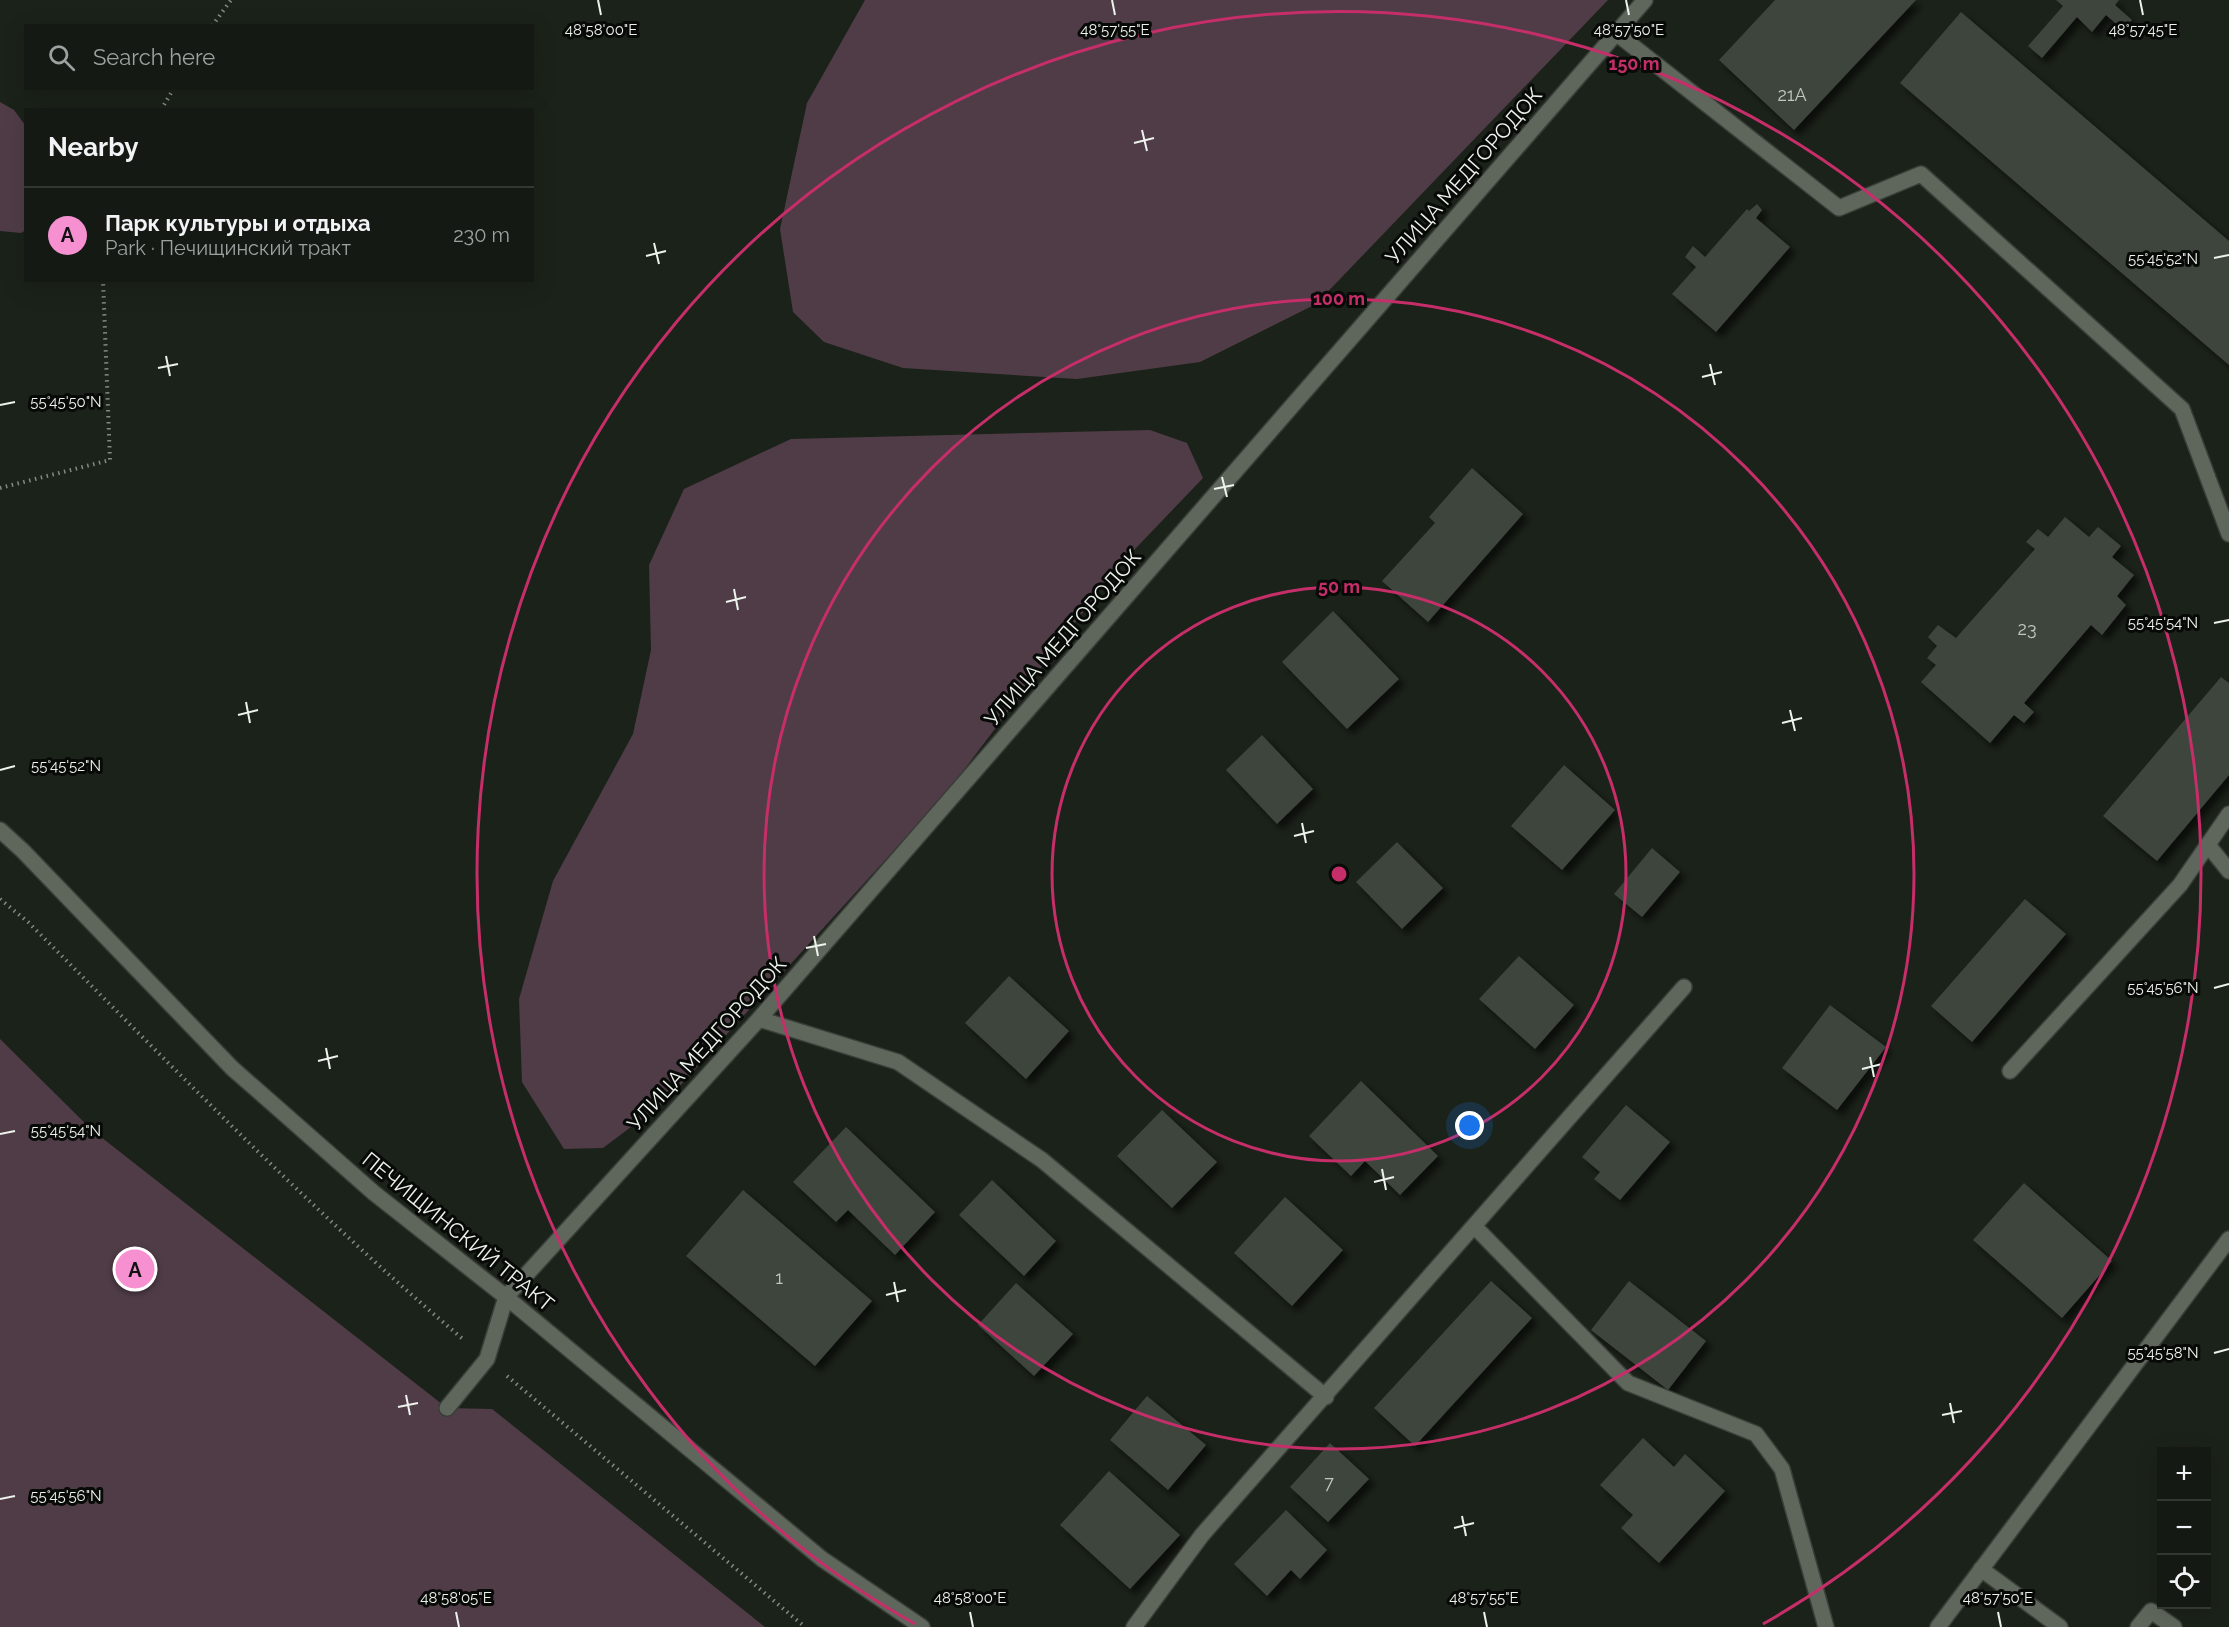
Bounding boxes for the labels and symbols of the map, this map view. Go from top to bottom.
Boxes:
text: 48°58'00"E [565,21,637,39]
text: 48°57'55"E [1080,21,1150,39]
text: 48°57'50"E [1594,21,1664,39]
text: 48°57'45"E [2109,21,2177,39]
text: 150 m [1609,53,1660,74]
street label: УЛИЦА МЕДГОРОДОК [1380,82,1547,269]
house number: 21А [1777,84,1807,105]
text: 55°45'52"N [2128,250,2198,268]
text: 100 m [1313,288,1365,309]
text: 55°45'50"N [30,393,102,411]
street label: УЛИЦА МЕДГОРОДОК [979,544,1146,731]
text: 50 m [1318,576,1360,597]
text: 55°45'54"N [2128,614,2198,632]
house number: 23 [2018,618,2037,639]
text: 55°45'52"N [31,757,101,775]
centre of rings [1329,864,1349,884]
street label: УЛИЦА МЕДГОРОДОК [622,951,791,1136]
text: 55°45'56"N [2127,979,2199,997]
your location [1455,1111,1484,1140]
text: 55°45'54"N [31,1122,101,1140]
street label: ПЕЧИЩИНСКИЙ ТРАКТ [358,1147,559,1317]
pin: A [116,1246,154,1292]
house number: 1 [775,1267,783,1288]
text: 55°45'58"N [2127,1344,2199,1362]
house number: 7 [1324,1472,1334,1493]
text: 55°45'56"N [30,1487,102,1505]
text: 48°58'05"E [420,1589,492,1607]
text: 48°58'00"E [934,1589,1006,1607]
text: 48°57'55"E [1449,1589,1519,1607]
text: 48°57'50"E [1963,1589,2033,1607]

